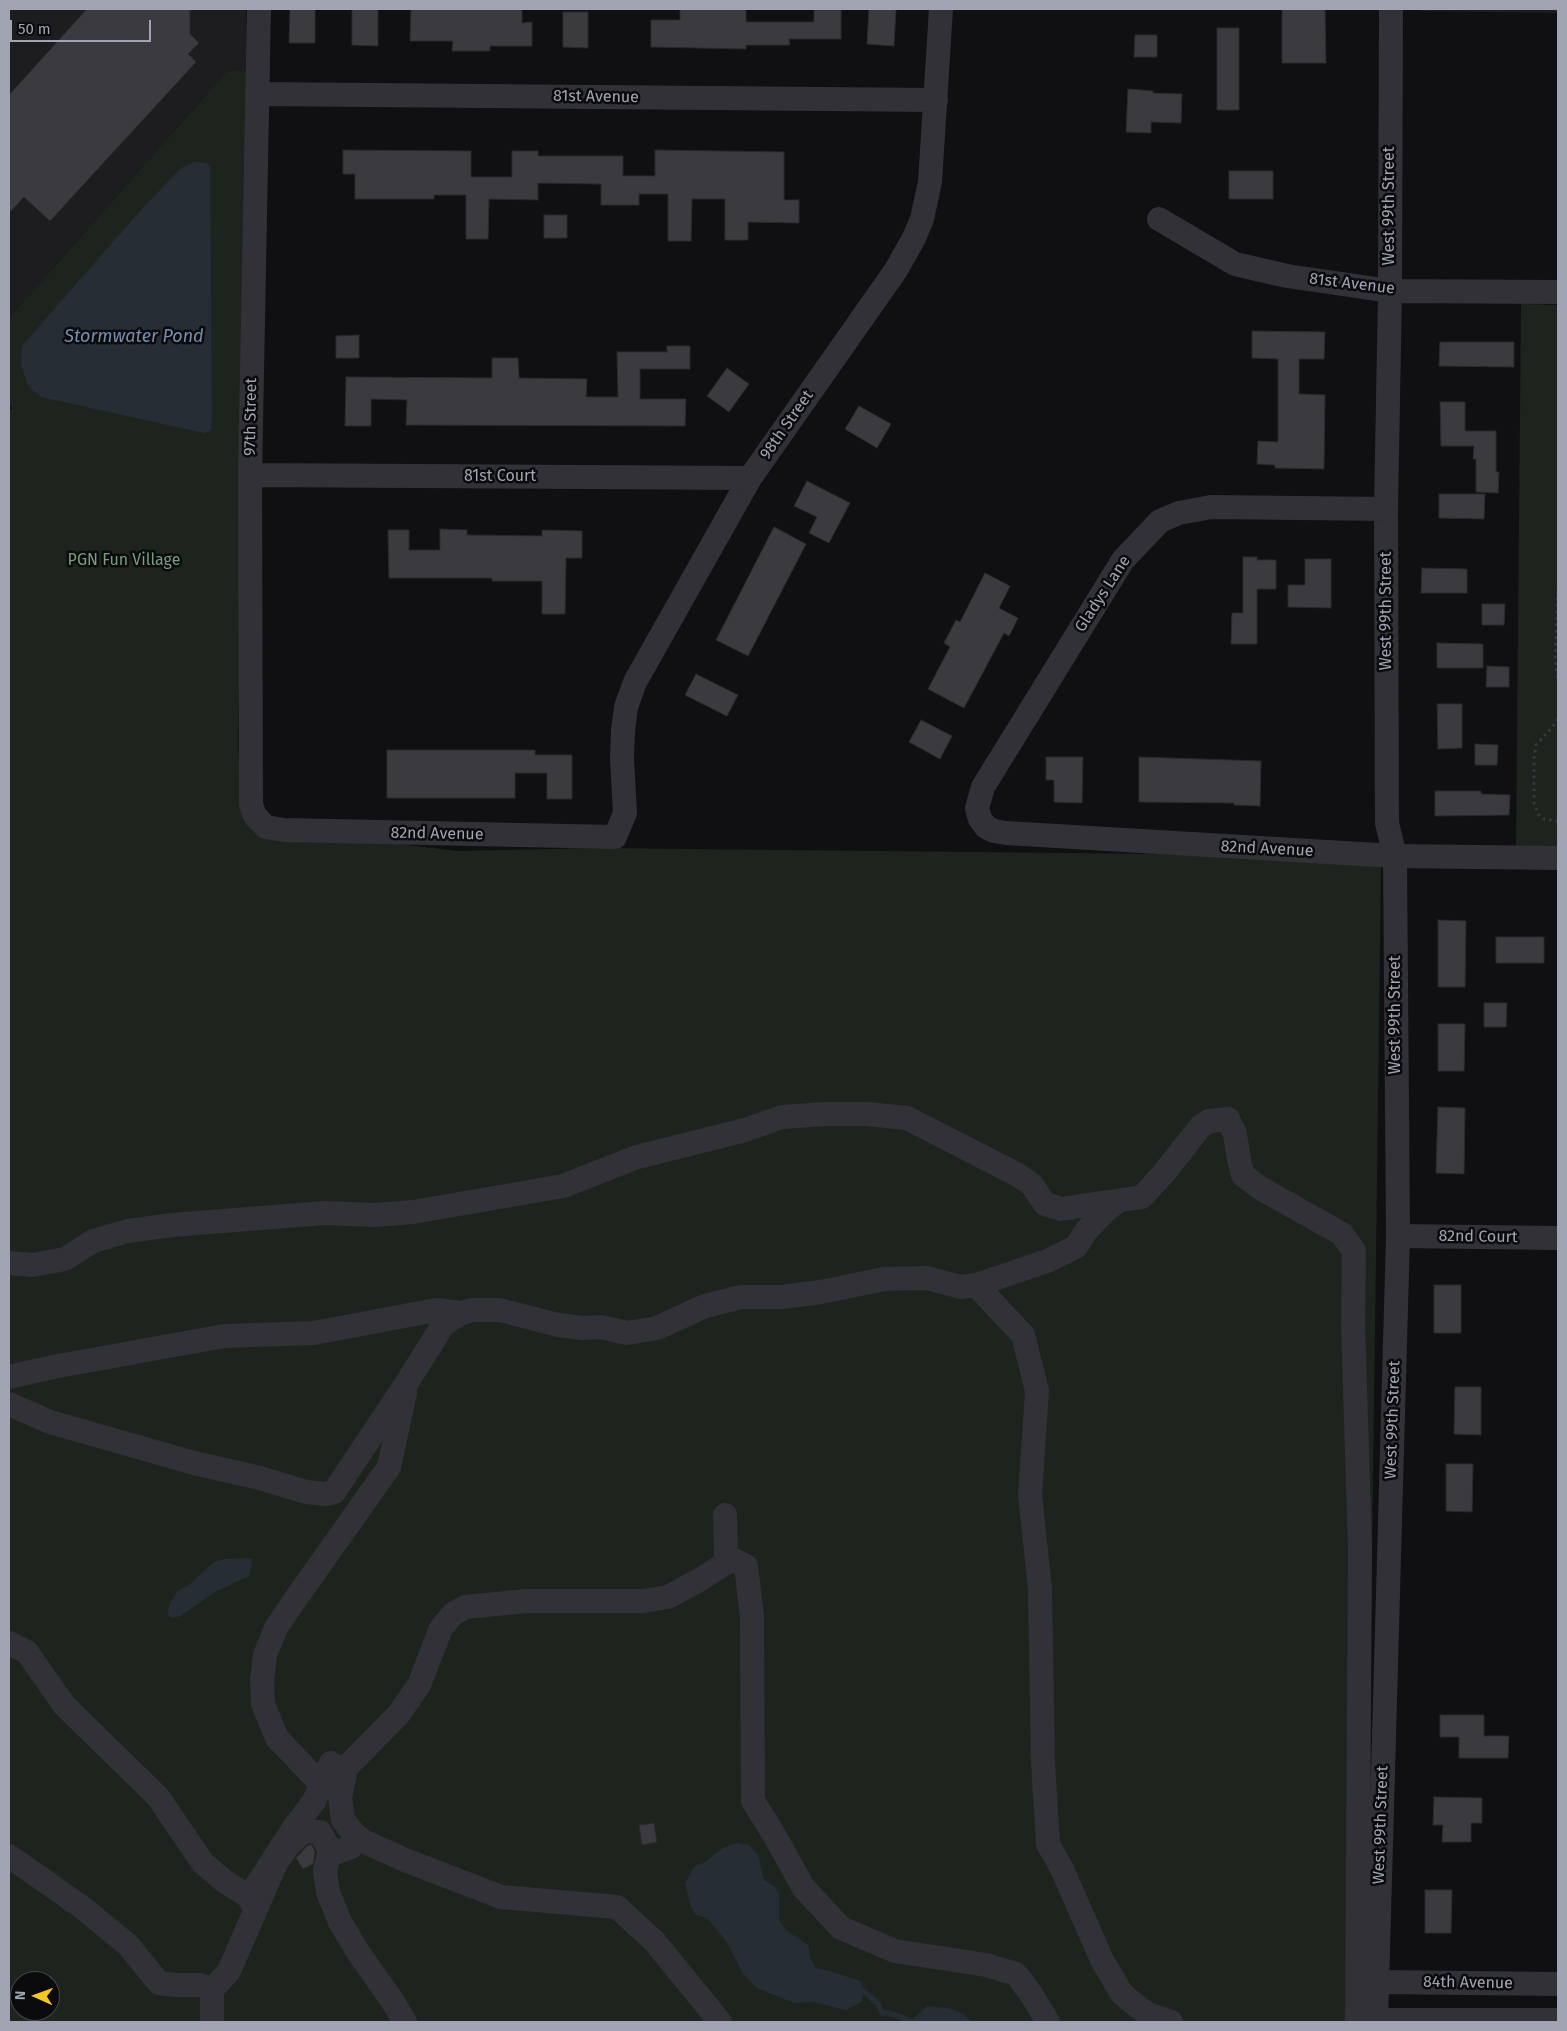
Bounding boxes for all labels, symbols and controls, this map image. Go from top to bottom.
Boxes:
scale bar [12,10,154,42]
text: 50 m [18,20,51,38]
street label: 81st Avenue [553,87,639,107]
street label: West 99th Street [1380,147,1400,265]
street label: 81st Avenue [1308,269,1396,299]
water label: Stormwater Pond [64,326,204,348]
street label: 97th Street [241,378,261,456]
street label: 98th Street [756,387,818,463]
street label: 81st Court [464,467,536,487]
park label: PGN Fun Village [68,551,180,571]
street label: Gladys Lane [1071,552,1135,636]
street label: West 99th Street [1377,552,1397,670]
street label: 82nd Avenue [390,824,484,844]
street label: 82nd Avenue [1220,837,1314,861]
street label: West 99th Street [1386,956,1406,1074]
street label: 82nd Court [1438,1227,1518,1247]
street label: West 99th Street [1381,1360,1405,1480]
street label: West 99th Street [1369,1765,1393,1885]
north arrow [10,1971,60,2021]
street label: 84th Avenue [1423,1973,1513,1993]
text: N [12,1991,29,2000]

